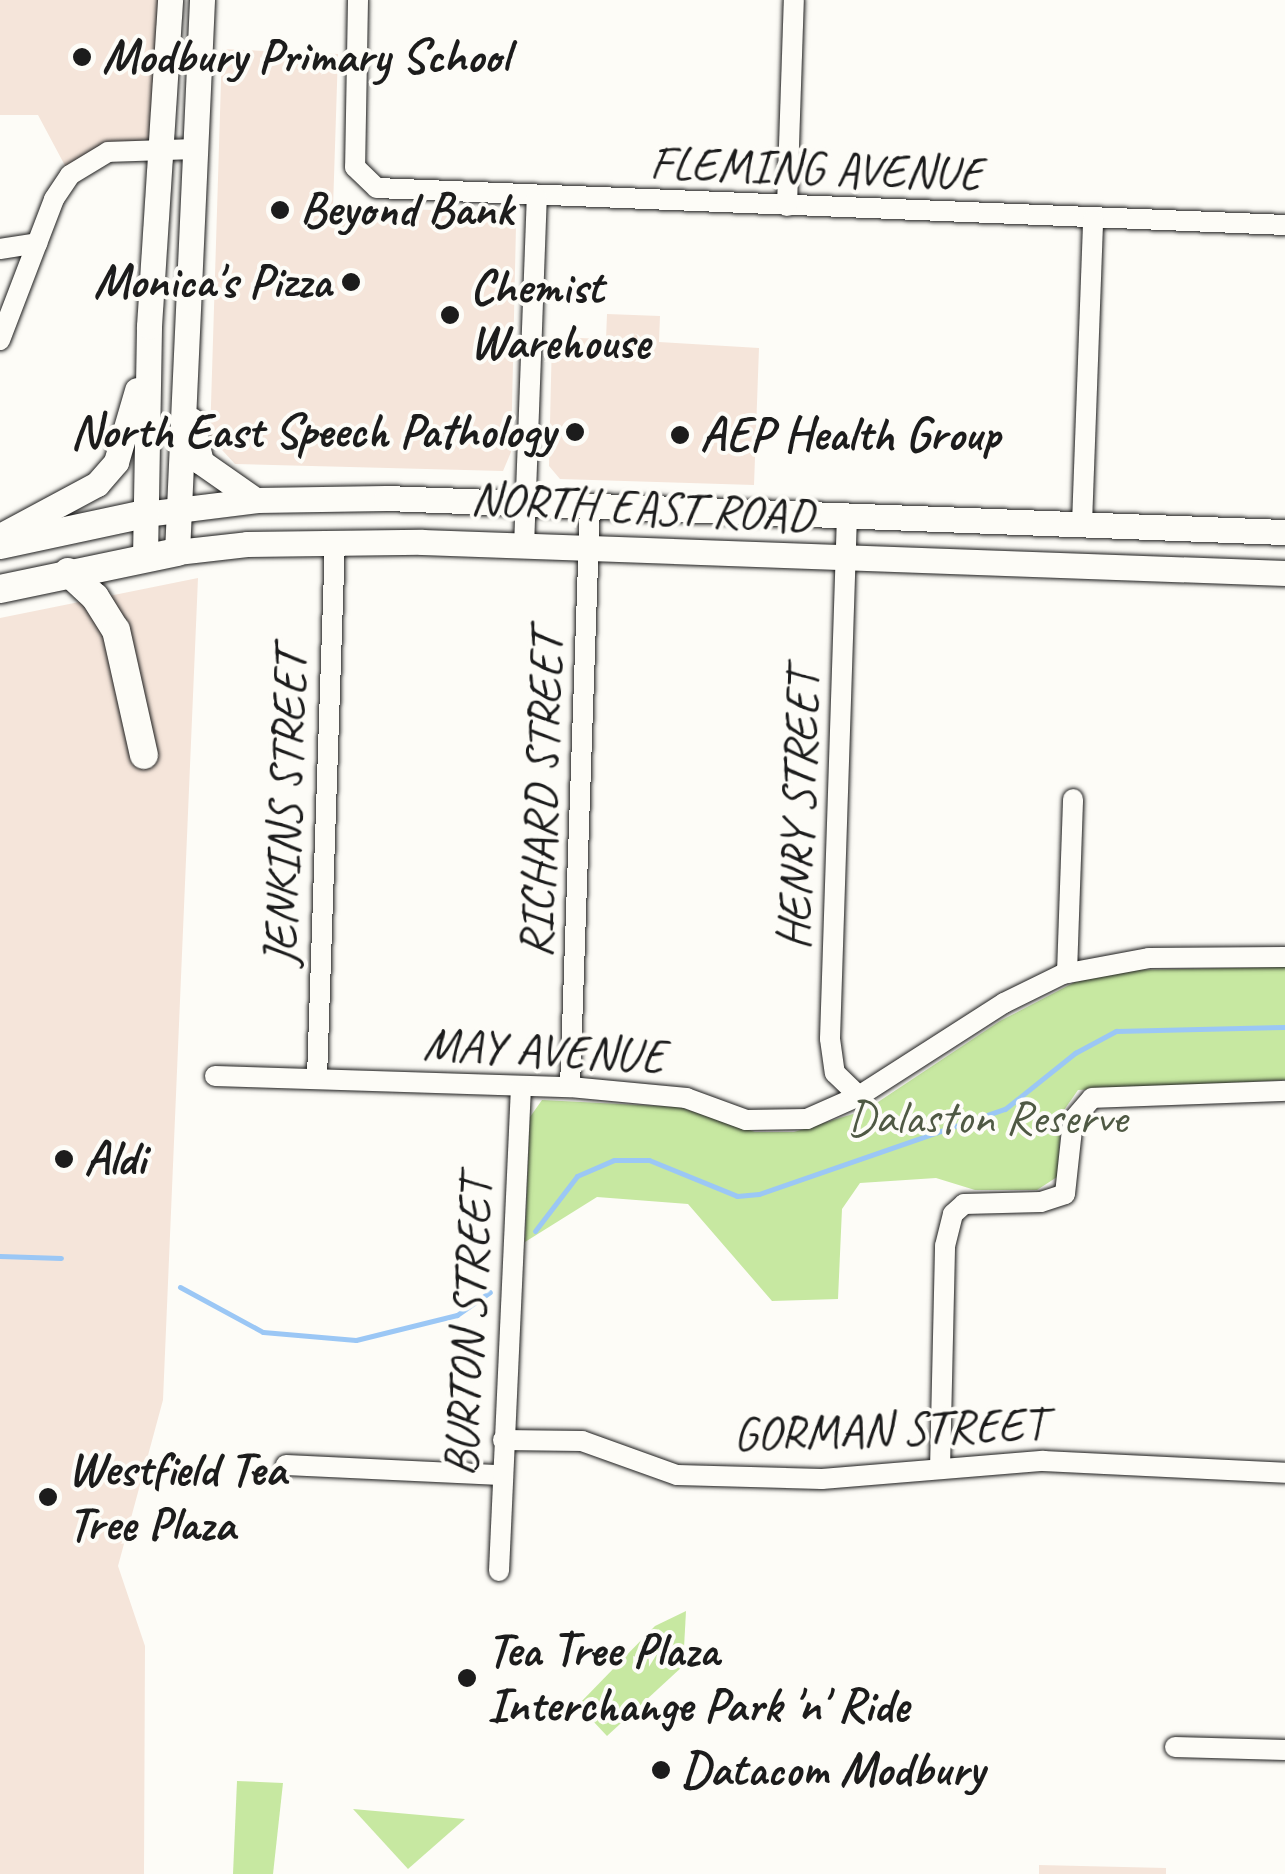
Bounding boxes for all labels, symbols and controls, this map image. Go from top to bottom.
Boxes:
place label: Modbury Primary School [102,28,508,86]
marker: Modbury Primary School [71,46,93,68]
street label: FLEMING AVENUE [649,133,983,203]
place label: Beyond Bank [300,181,514,239]
marker: Beyond Bank [269,199,291,221]
place label: Monica's Pizza [93,253,331,311]
place label: Chemist Warehouse [470,258,649,371]
marker: Monica's Pizza [340,271,362,293]
marker: Chemist Warehouse [439,304,461,326]
place label: North East Speech Pathology [67,403,555,461]
place label: AEP Health Group [700,406,1000,464]
marker: North East Speech Pathology [564,421,586,443]
marker: AEP Health Group [669,424,691,446]
street label: NORTH EAST ROAD [469,469,815,545]
street label: RICHARD STREET [507,631,575,959]
street label: JENKINS STREET [251,649,319,967]
street label: HENRY STREET [764,670,832,950]
street label: MAY AVENUE [423,1015,665,1085]
park label: Dalaston Reserve [847,1089,1127,1147]
place label: Aldi [84,1130,146,1188]
marker: Aldi [53,1148,75,1170]
street label: BURTON STREET [431,1177,505,1477]
street label: GORMAN STREET [733,1395,1045,1463]
place label: Westfield Tea Tree Plaza [68,1440,283,1553]
marker: Westfield Tea Tree Plaza [37,1486,59,1508]
place label: Tea Tree Plaza Interchange Park 'n' Ride [487,1621,908,1734]
marker: Tea Tree Plaza Interchange Park 'n' Ride [456,1667,478,1689]
place label: Datacom Modbury [681,1741,984,1799]
marker: Datacom Modbury [650,1759,672,1781]

